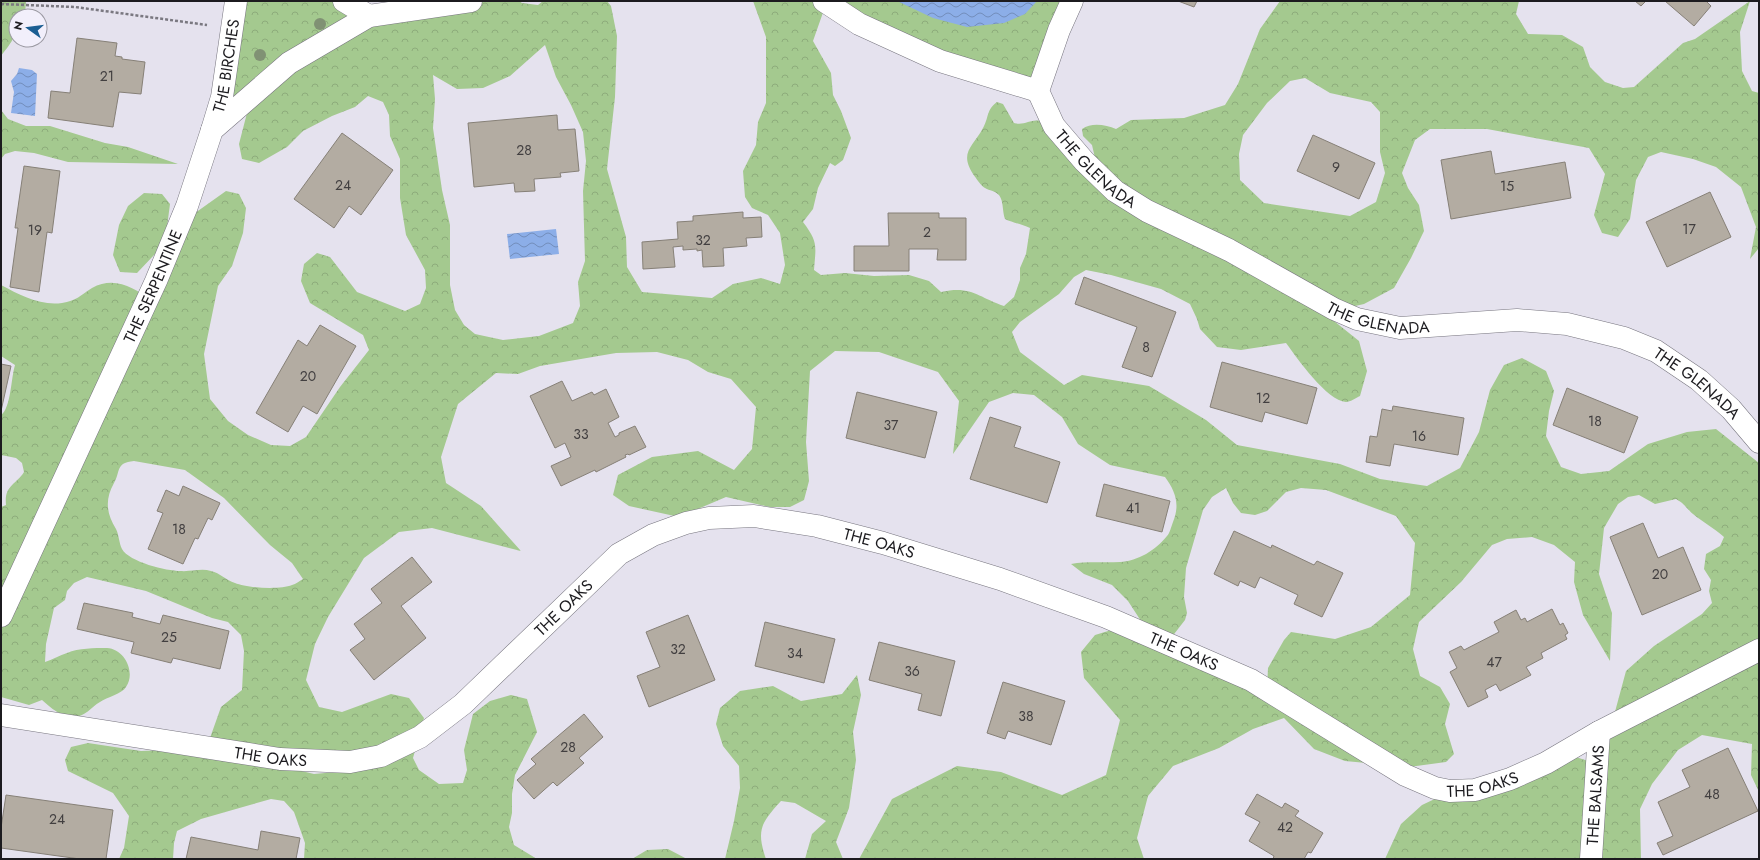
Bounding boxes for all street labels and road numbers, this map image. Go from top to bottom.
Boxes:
street label: THE BIRCHES [207,17,245,115]
street label: THE GLENADA [1050,125,1141,214]
street label: THE SERPENTINE [118,226,188,347]
street label: THE GLENADA [1323,296,1431,340]
street label: THE GLENADA [1649,342,1746,425]
street label: THE OAKS [841,522,918,564]
street label: THE OAKS [529,574,598,641]
street label: THE OAKS [1146,626,1222,677]
street label: THE OAKS [233,741,308,772]
street label: THE BALSAMS [1581,744,1610,846]
street label: THE OAKS [1446,766,1522,803]

